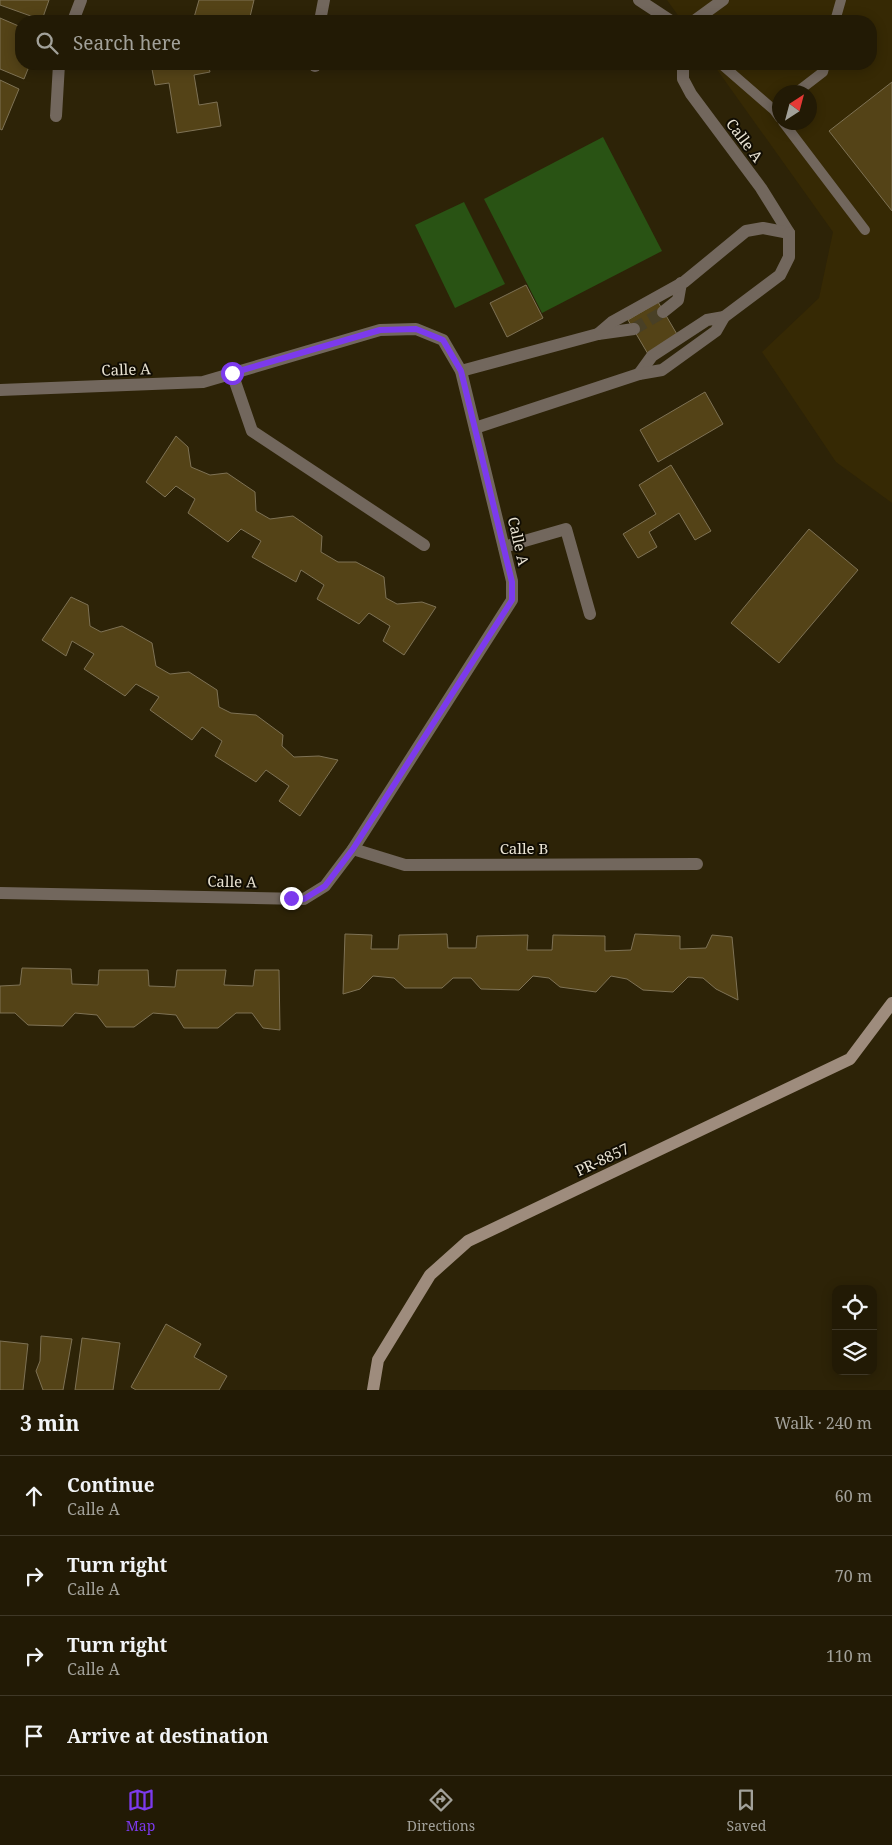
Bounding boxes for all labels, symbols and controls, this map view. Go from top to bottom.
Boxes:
search box [15,15,877,70]
icon: search [33,29,61,57]
text: Search here [73,30,181,56]
north arrow [772,85,817,130]
street label: Calle A [722,114,768,166]
street label: Calle A [101,358,151,380]
route start [221,362,244,385]
street label: Calle A [504,515,534,568]
street label: Calle B [500,838,548,858]
street label: Calle A [207,871,257,891]
route end [280,887,303,910]
street label: PR-8857 [572,1138,632,1180]
map controls [832,1285,877,1375]
button: locate [832,1285,877,1330]
button: layers [832,1330,877,1375]
text: 3 min [20,1409,79,1437]
text: Walk · 240 m [775,1412,872,1434]
text: Continue [67,1472,155,1498]
icon: ahead [20,1482,48,1510]
text: 60 m [835,1485,872,1507]
text: Calle A [67,1498,120,1520]
text: Turn right [67,1552,167,1578]
icon: right [20,1562,48,1590]
text: 70 m [835,1565,872,1587]
text: Calle A [67,1578,120,1600]
text: Turn right [67,1632,167,1658]
icon: right [20,1642,48,1670]
text: 110 m [826,1645,872,1667]
text: Calle A [67,1658,120,1680]
icon: arrive [20,1722,48,1750]
text: Arrive at destination [67,1723,269,1749]
tab: Map [126,1786,155,1835]
tab: Directions [407,1786,475,1835]
tab: Saved [727,1786,766,1835]

